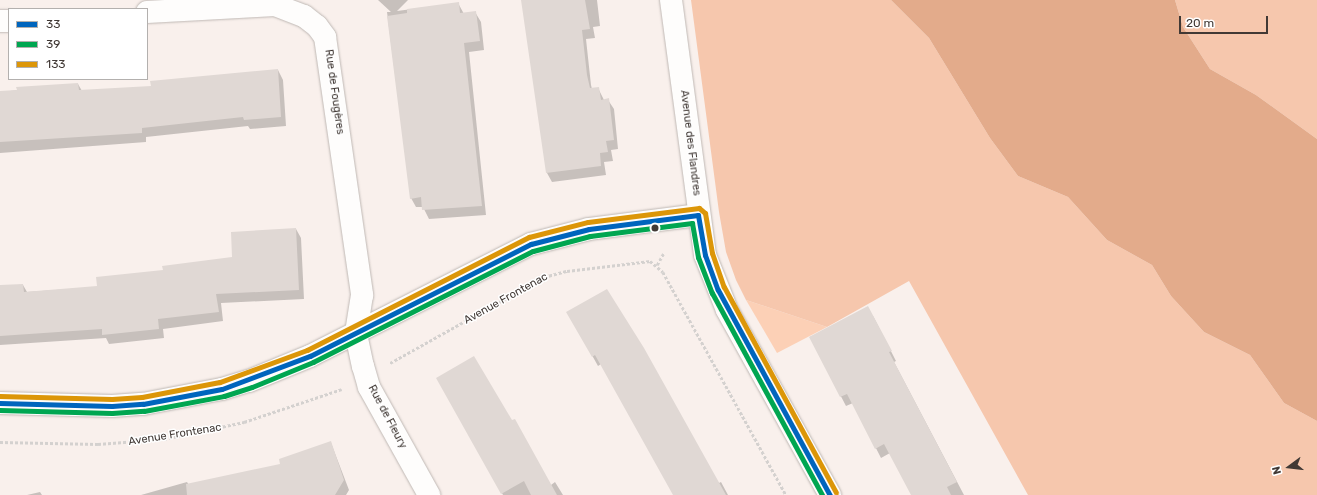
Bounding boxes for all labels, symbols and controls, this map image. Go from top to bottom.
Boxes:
legend [8,8,148,80]
scale bar [1181,8,1270,34]
text: 20 m [1186,16,1214,30]
text: 33 [46,17,60,31]
text: 39 [46,37,60,51]
street label: Rue de Fougères [321,49,347,135]
text: 133 [46,57,66,71]
street label: Avenue des Flandres [677,89,703,197]
unlabelled marker [650,223,660,233]
street label: Avenue Frontenac [462,271,550,327]
street label: Rue de Fleury [365,383,409,451]
street label: Avenue Frontenac [128,421,222,449]
north arrow [1269,447,1309,487]
text: N [1270,465,1284,476]

